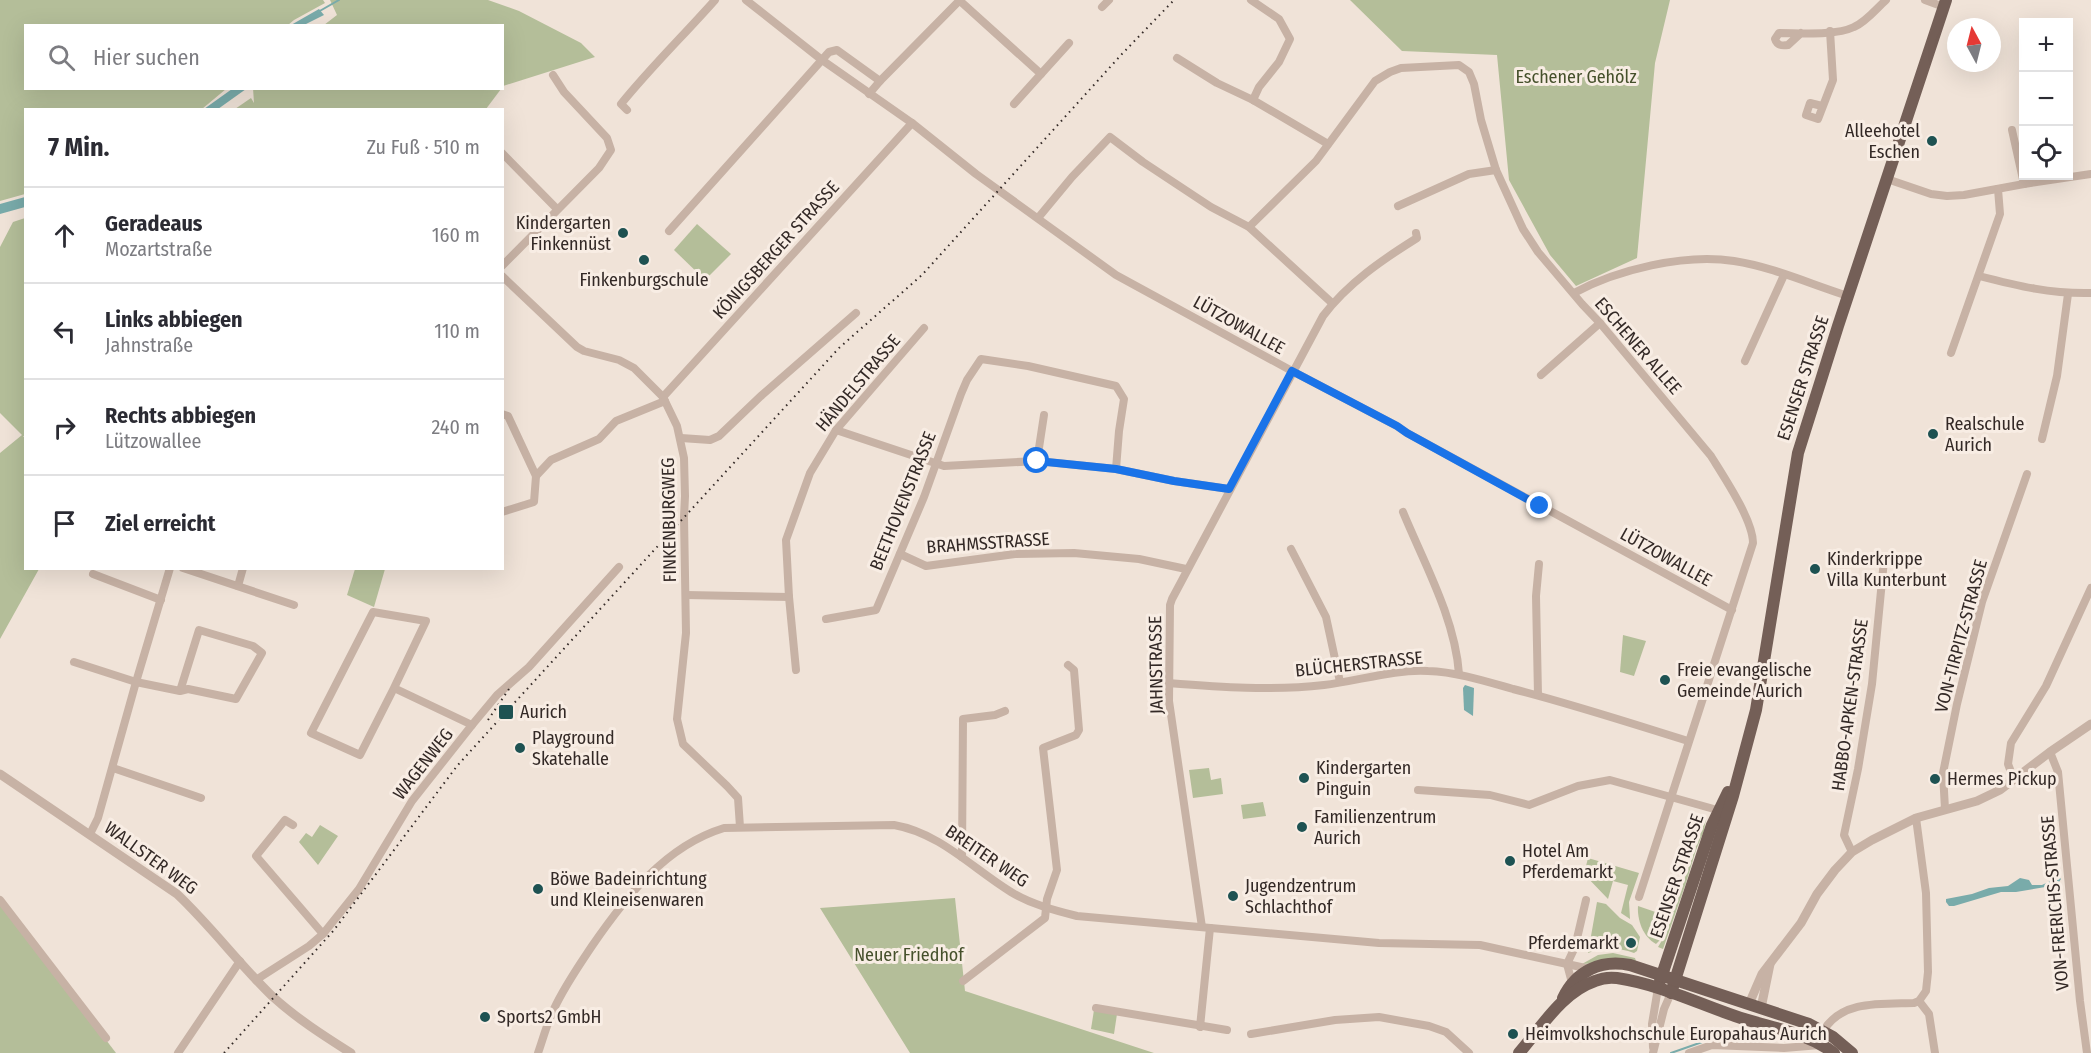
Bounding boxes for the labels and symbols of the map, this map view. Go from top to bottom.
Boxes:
north arrow [1947,18,2001,72]
park label: Eschener Gehölz [1515,66,1637,88]
place label: Alleehotel Eschen [1845,120,1920,163]
marker: Alleehotel Eschen [1925,134,1939,148]
street label: KÖNIGSBERGER STRASSE [708,176,844,324]
place label: Kindergarten Finkennüst [516,212,611,255]
marker: Kindergarten Finkennüst [616,226,630,240]
marker: Finkenburgschule [637,253,651,267]
place label: Finkenburgschule [579,269,709,291]
street label: LÜTZOWALLEE [1189,291,1289,359]
street label: ESCHENER ALLEE [1590,293,1686,399]
street label: ESENSER STRASSE [1772,313,1834,443]
street label: HÄNDELSTRASSE [811,330,905,436]
place label: Realschule Aurich [1945,413,2025,456]
marker: Realschule Aurich [1926,427,1940,441]
street label: BEETHOVENSTRASSE [865,428,941,574]
route start [1023,447,1049,473]
street label: FINKENBURGWEG [657,457,681,583]
route end [1526,492,1552,518]
street label: LÜTZOWALLEE [1616,523,1716,591]
street label: BRAHMSSTRASSE [926,528,1050,558]
place label: Kinderkrippe Villa Kunterbunt [1827,548,1947,591]
street label: VON-TIRPITZ-STRASSE [1930,557,1992,715]
marker: Kinderkrippe Villa Kunterbunt [1808,562,1822,576]
street label: JAHNSTRASSE [1144,616,1168,714]
street label: HABBO-APKEN-STRASSE [1827,617,1873,793]
street label: BLÜCHERSTRASSE [1294,646,1424,682]
place label: Freie evangelische Gemeinde Aurich [1677,659,1812,702]
marker: Freie evangelische Gemeinde Aurich [1658,673,1672,687]
place label: Aurich [520,701,567,723]
marker: Aurich [497,703,515,721]
street label: WAGENWEG [388,724,458,804]
place label: Playground Skatehalle [532,727,615,770]
marker: Playground Skatehalle [513,741,527,755]
place label: Kindergarten Pinguin [1316,757,1411,800]
place label: Hermes Pickup [1947,768,2057,790]
marker: Kindergarten Pinguin [1297,771,1311,785]
marker: Hermes Pickup [1928,772,1942,786]
place label: Familienzentrum Aurich [1314,806,1436,849]
street label: ESENSER STRASSE [1645,811,1709,941]
street label: VON-FRERICHS-STRASSE [2036,815,2074,991]
street label: WALLSTER WEG [100,817,202,899]
street label: BREITER WEG [941,820,1033,892]
marker: Familienzentrum Aurich [1295,820,1309,834]
place label: Hotel Am Pferdemarkt [1522,840,1613,883]
marker: Hotel Am Pferdemarkt [1503,854,1517,868]
place label: Böwe Badeinrichtung und Kleineisenwaren [550,868,707,911]
place label: Jugendzentrum Schlachthof [1245,875,1356,918]
marker: Böwe Badeinrichtung und Kleineisenwaren [531,882,545,896]
marker: Jugendzentrum Schlachthof [1226,889,1240,903]
place label: Pferdemarkt [1528,932,1619,954]
marker: Pferdemarkt [1624,936,1638,950]
park label: Neuer Friedhof [854,944,965,966]
place label: Sports2 GmbH [497,1006,602,1028]
marker: Sports2 GmbH [478,1010,492,1024]
place label: Heimvolkshochschule Europahaus Aurich [1525,1023,1827,1045]
marker: Heimvolkshochschule Europahaus Aurich [1506,1027,1520,1041]

